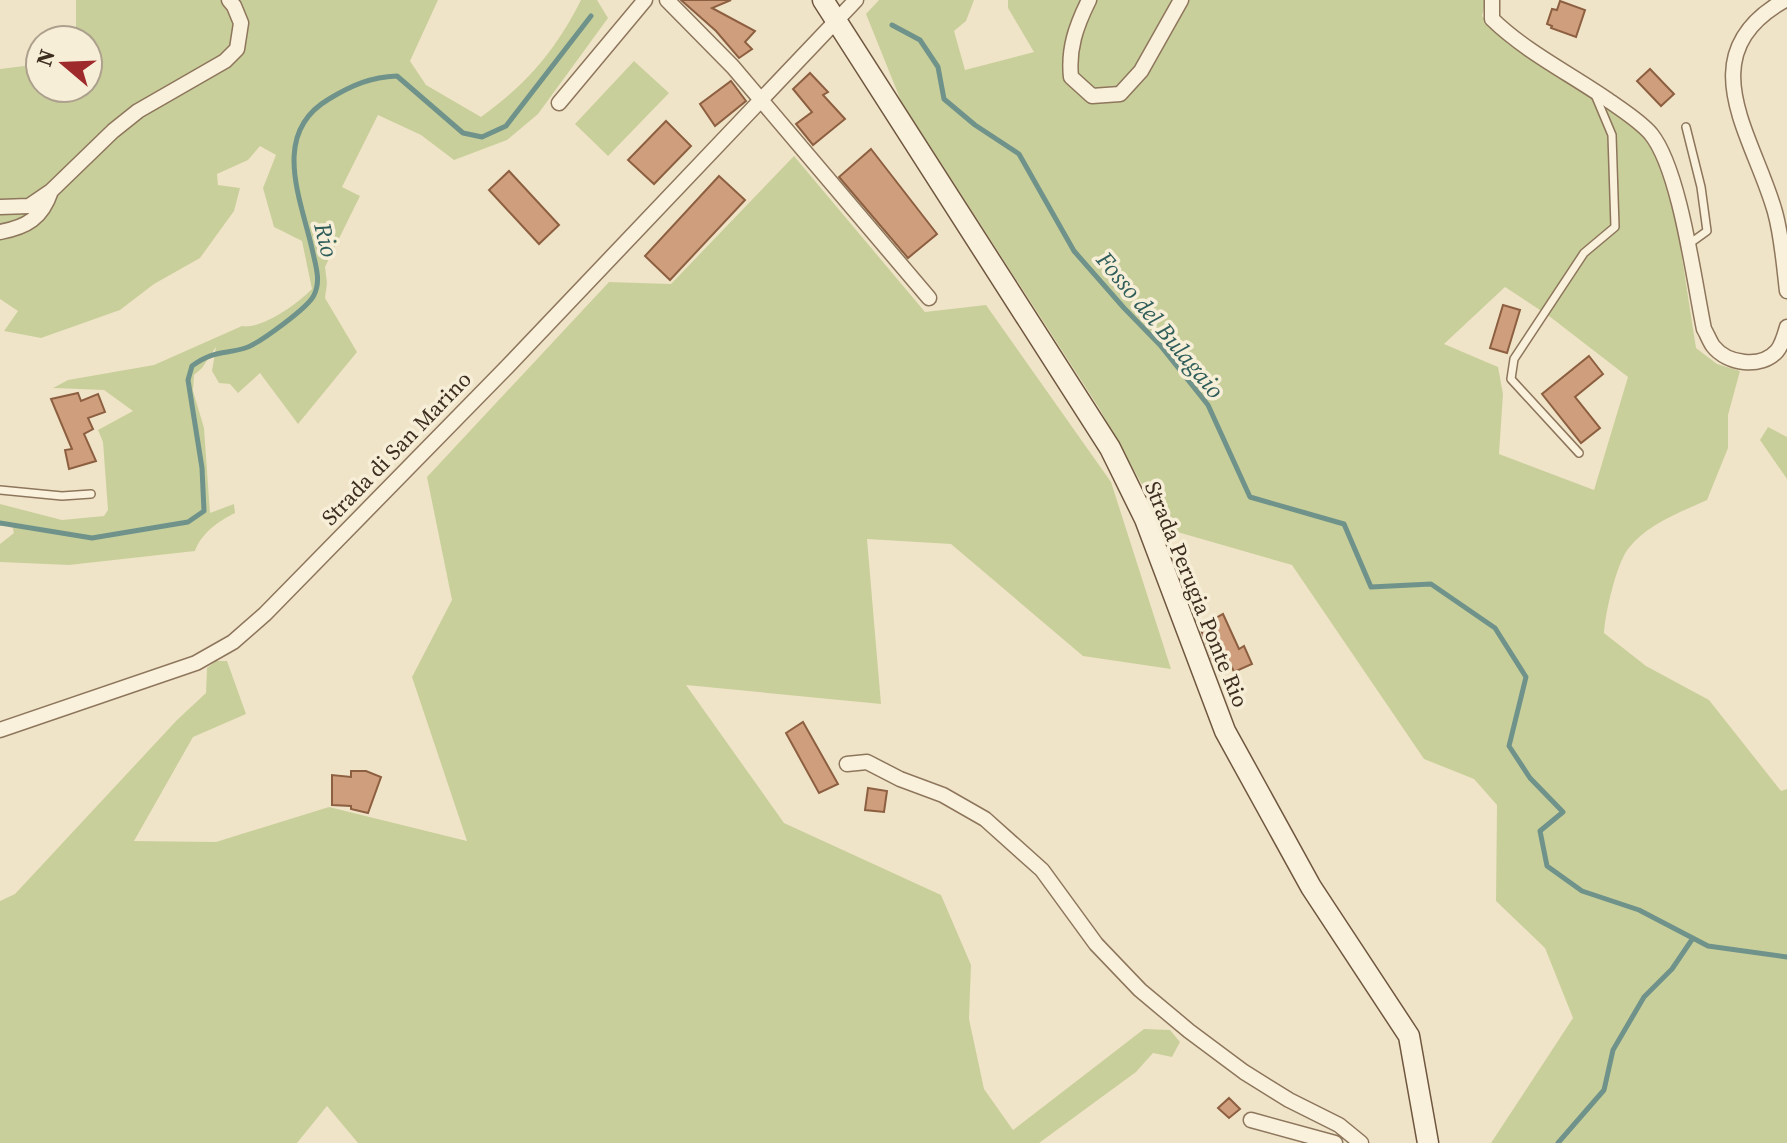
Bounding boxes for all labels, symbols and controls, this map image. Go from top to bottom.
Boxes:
north arrow [24,24,104,104]
text: N [28,45,62,70]
water label: Rio [306,218,347,261]
water label: Fosso del Bulagaio [1088,243,1232,406]
street label: Strada di San Marino [314,364,478,532]
street label: Strada Perugia Ponte Rio [1138,477,1256,711]

